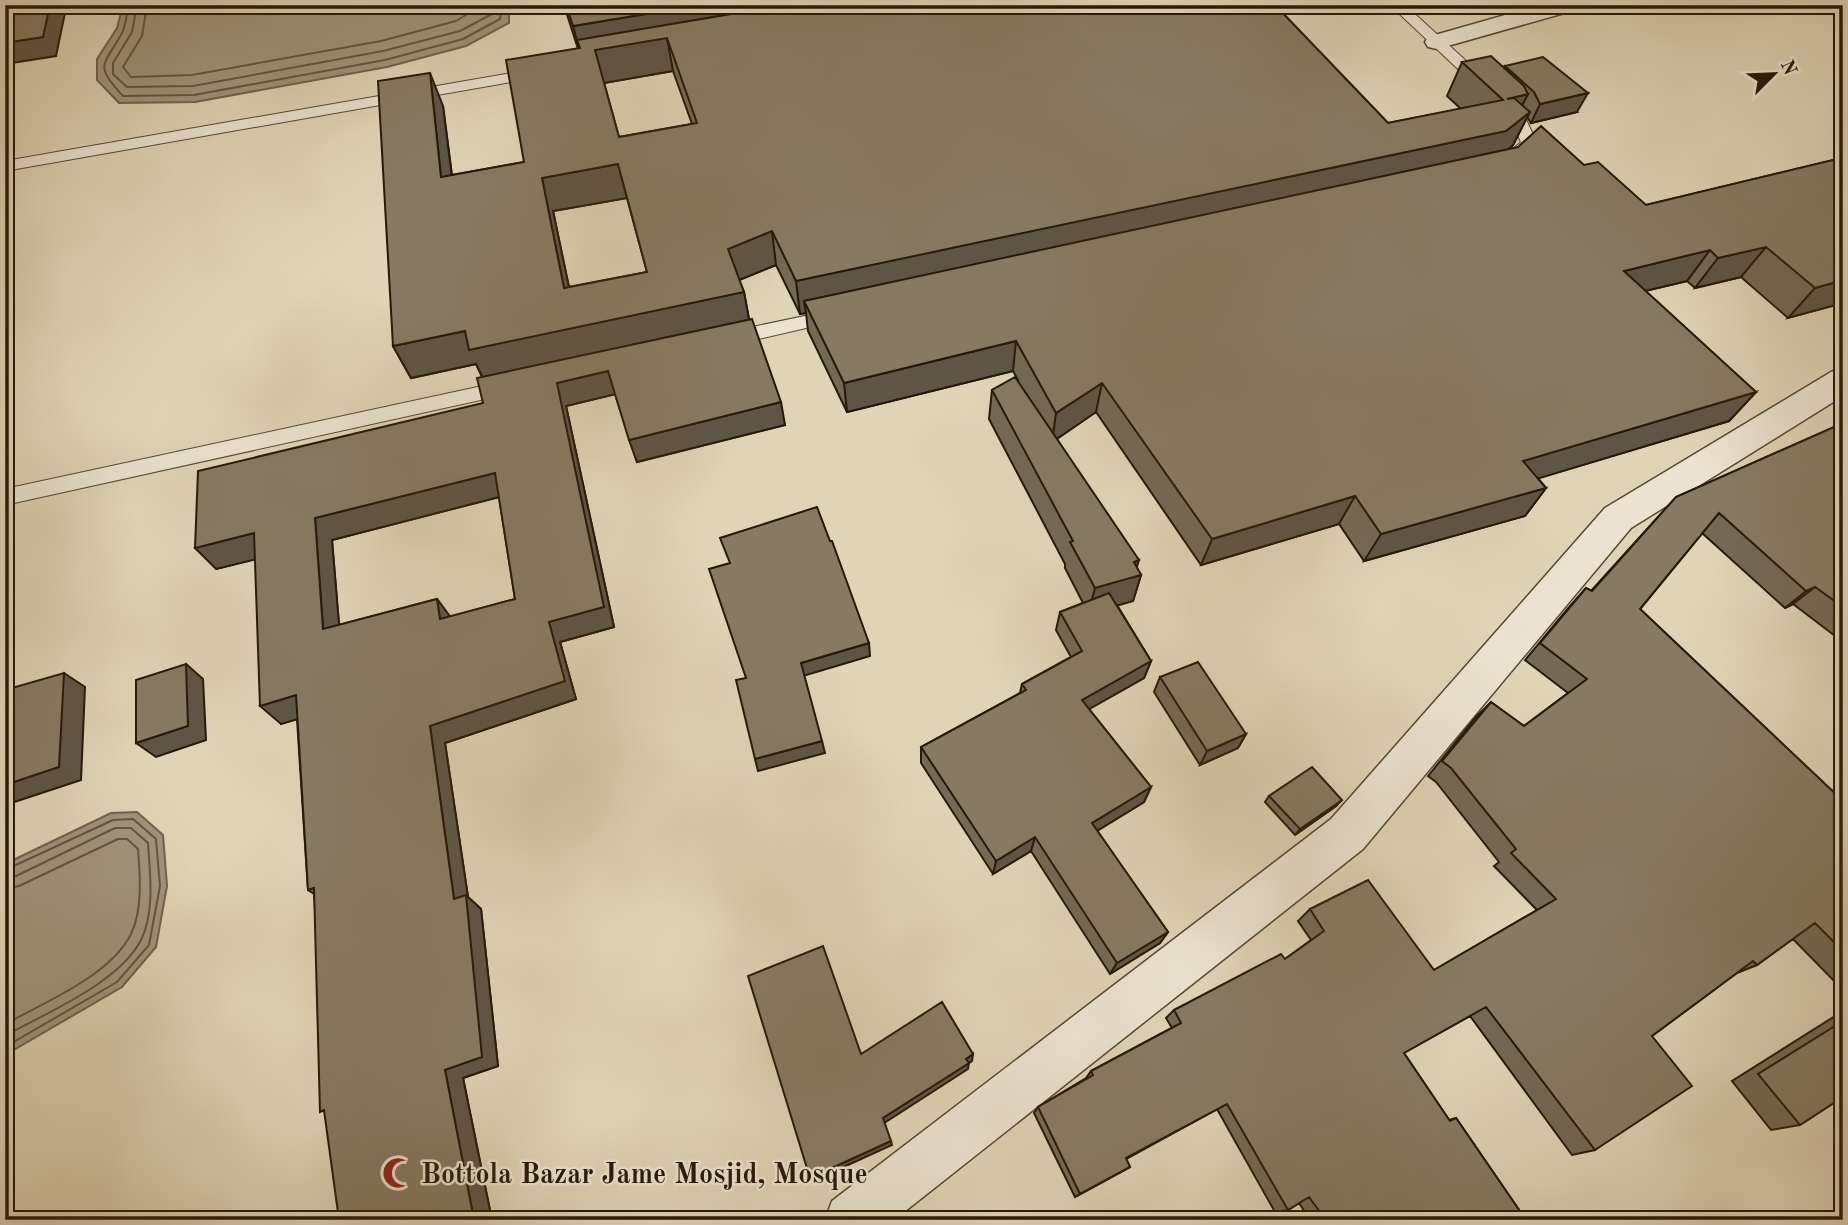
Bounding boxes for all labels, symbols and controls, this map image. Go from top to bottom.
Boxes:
north arrow [1740,38,1810,108]
text: N [1776,58,1799,79]
mosque icon: Bottola Bazar Jame Mosjid, Mosque [381,1156,415,1190]
place label: Bottola Bazar Jame Mosjid, Mosque [421,1162,868,1190]

